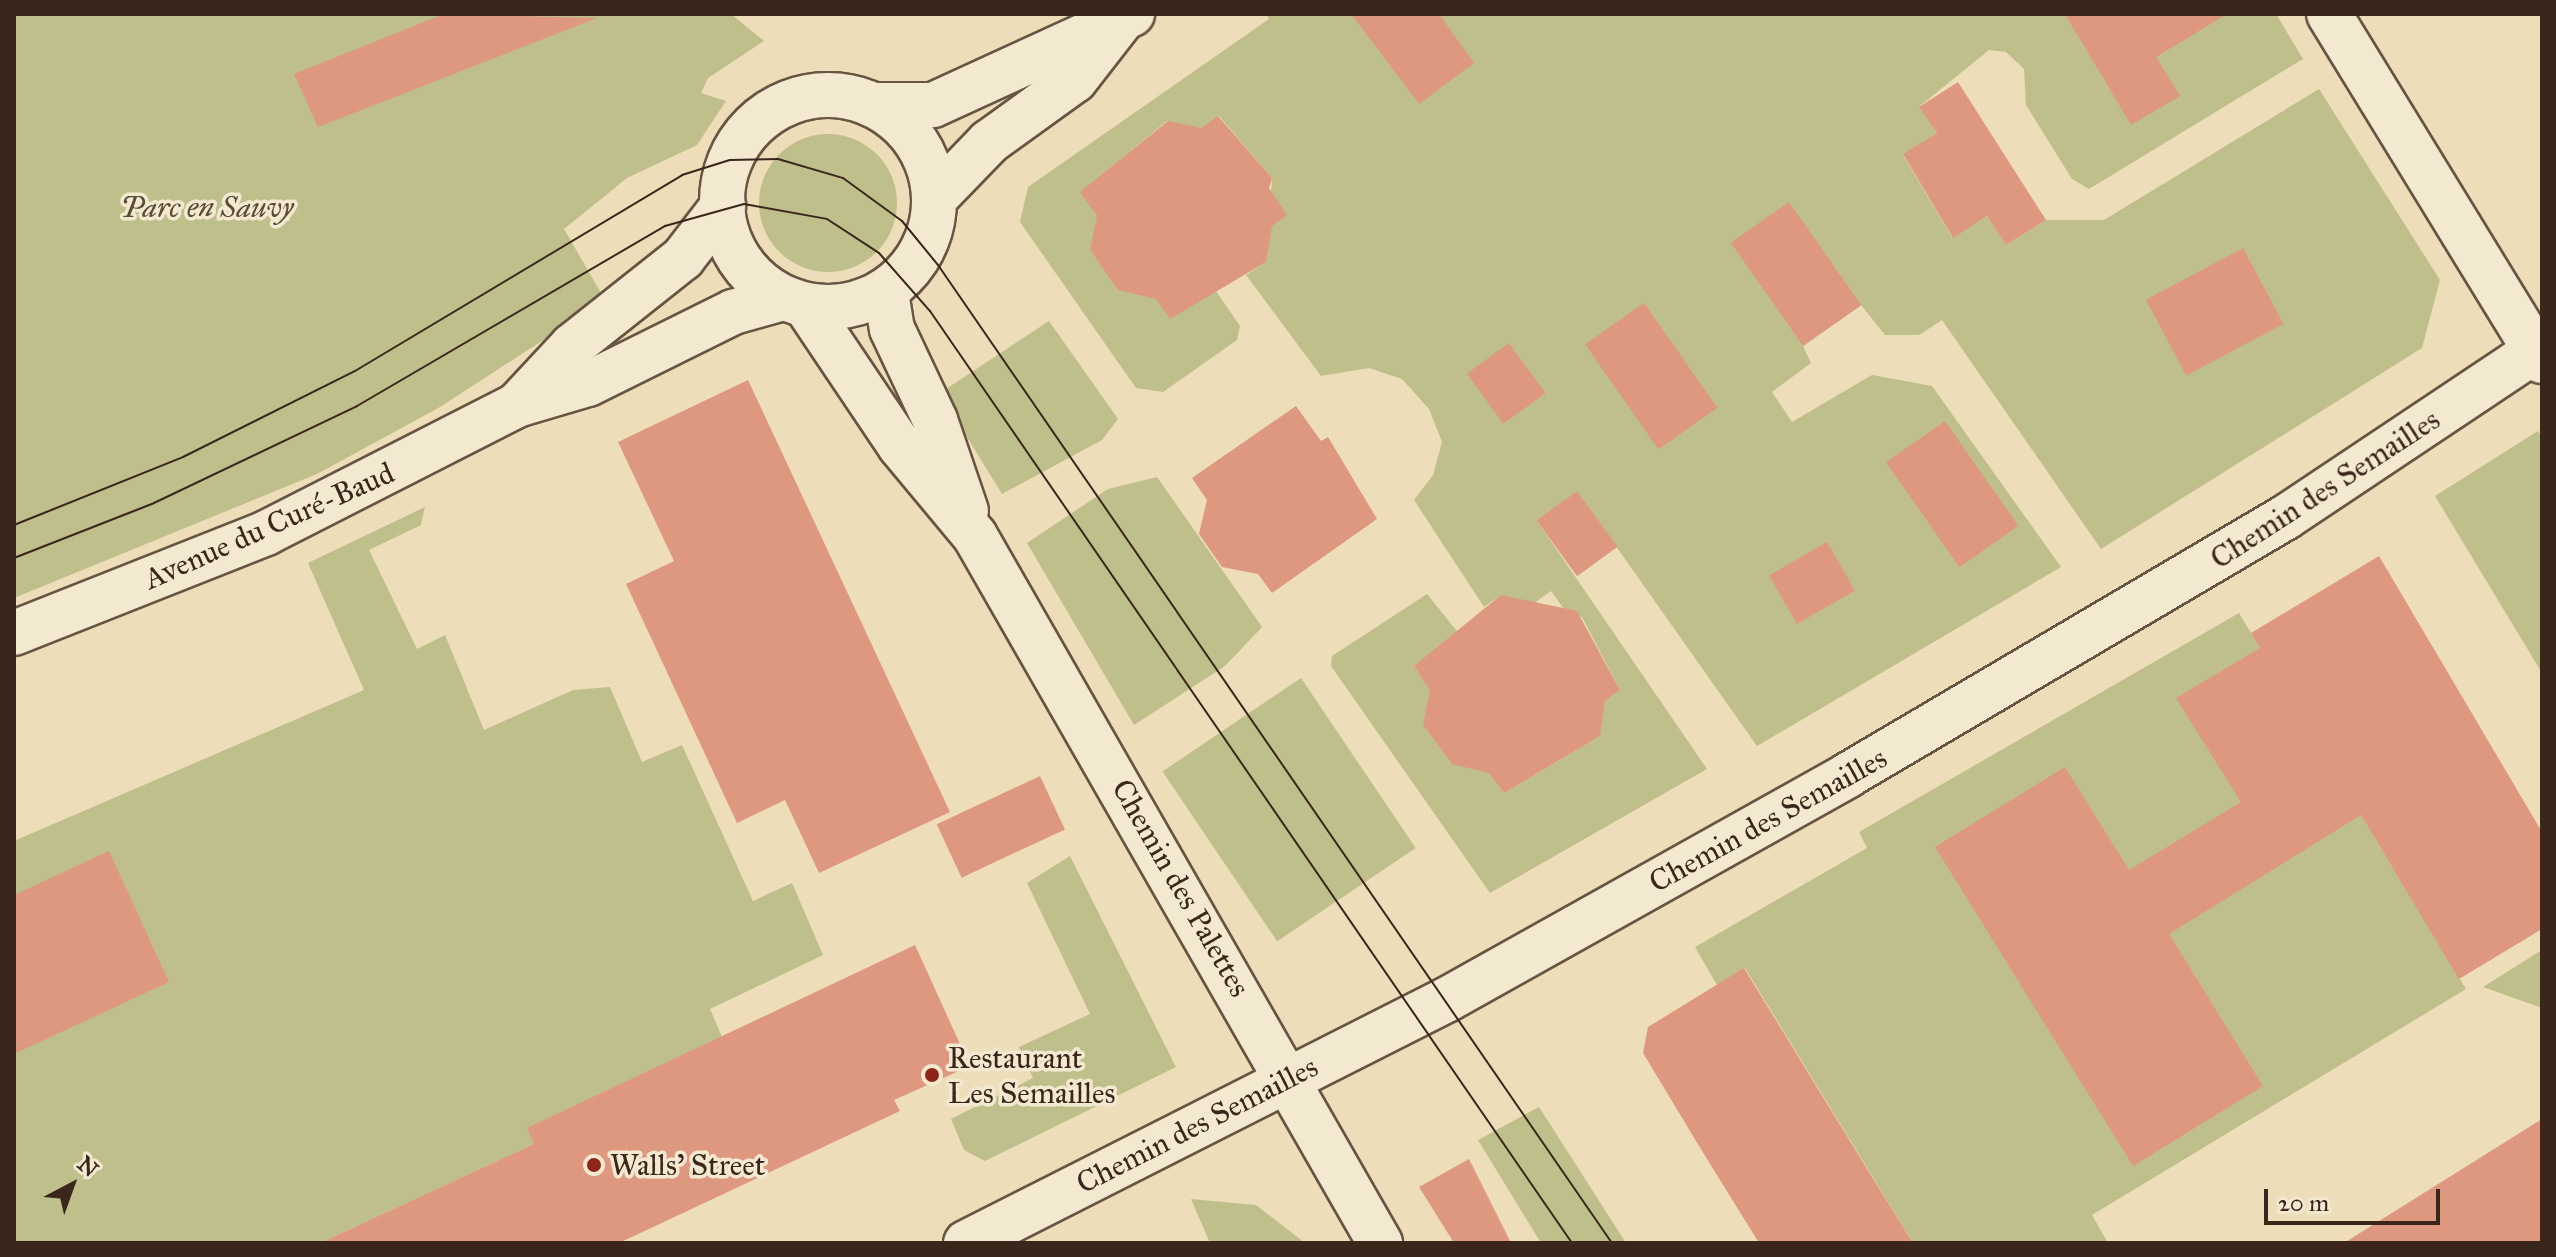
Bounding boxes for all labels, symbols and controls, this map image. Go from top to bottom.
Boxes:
park label: Parc en Sauvy [121,189,293,225]
street label: Chemin des Semailles [2204,401,2446,577]
street label: Avenue du Curé-Baud [138,455,400,597]
street label: Chemin des Semailles [1643,740,1893,900]
street label: Chemin des Palettes [1104,773,1258,1003]
place label: Restaurant Les Semailles [948,1040,1116,1110]
street label: Chemin des Semailles [1070,1049,1324,1201]
marker: Restaurant Les Semailles [923,1066,941,1084]
north arrow [32,1145,112,1225]
place label: Walls' Street [610,1147,765,1183]
text: N [72,1150,104,1183]
marker: Walls' Street [585,1156,603,1174]
scale bar [2268,1173,2444,1223]
text: 20 m [2278,1188,2329,1218]

